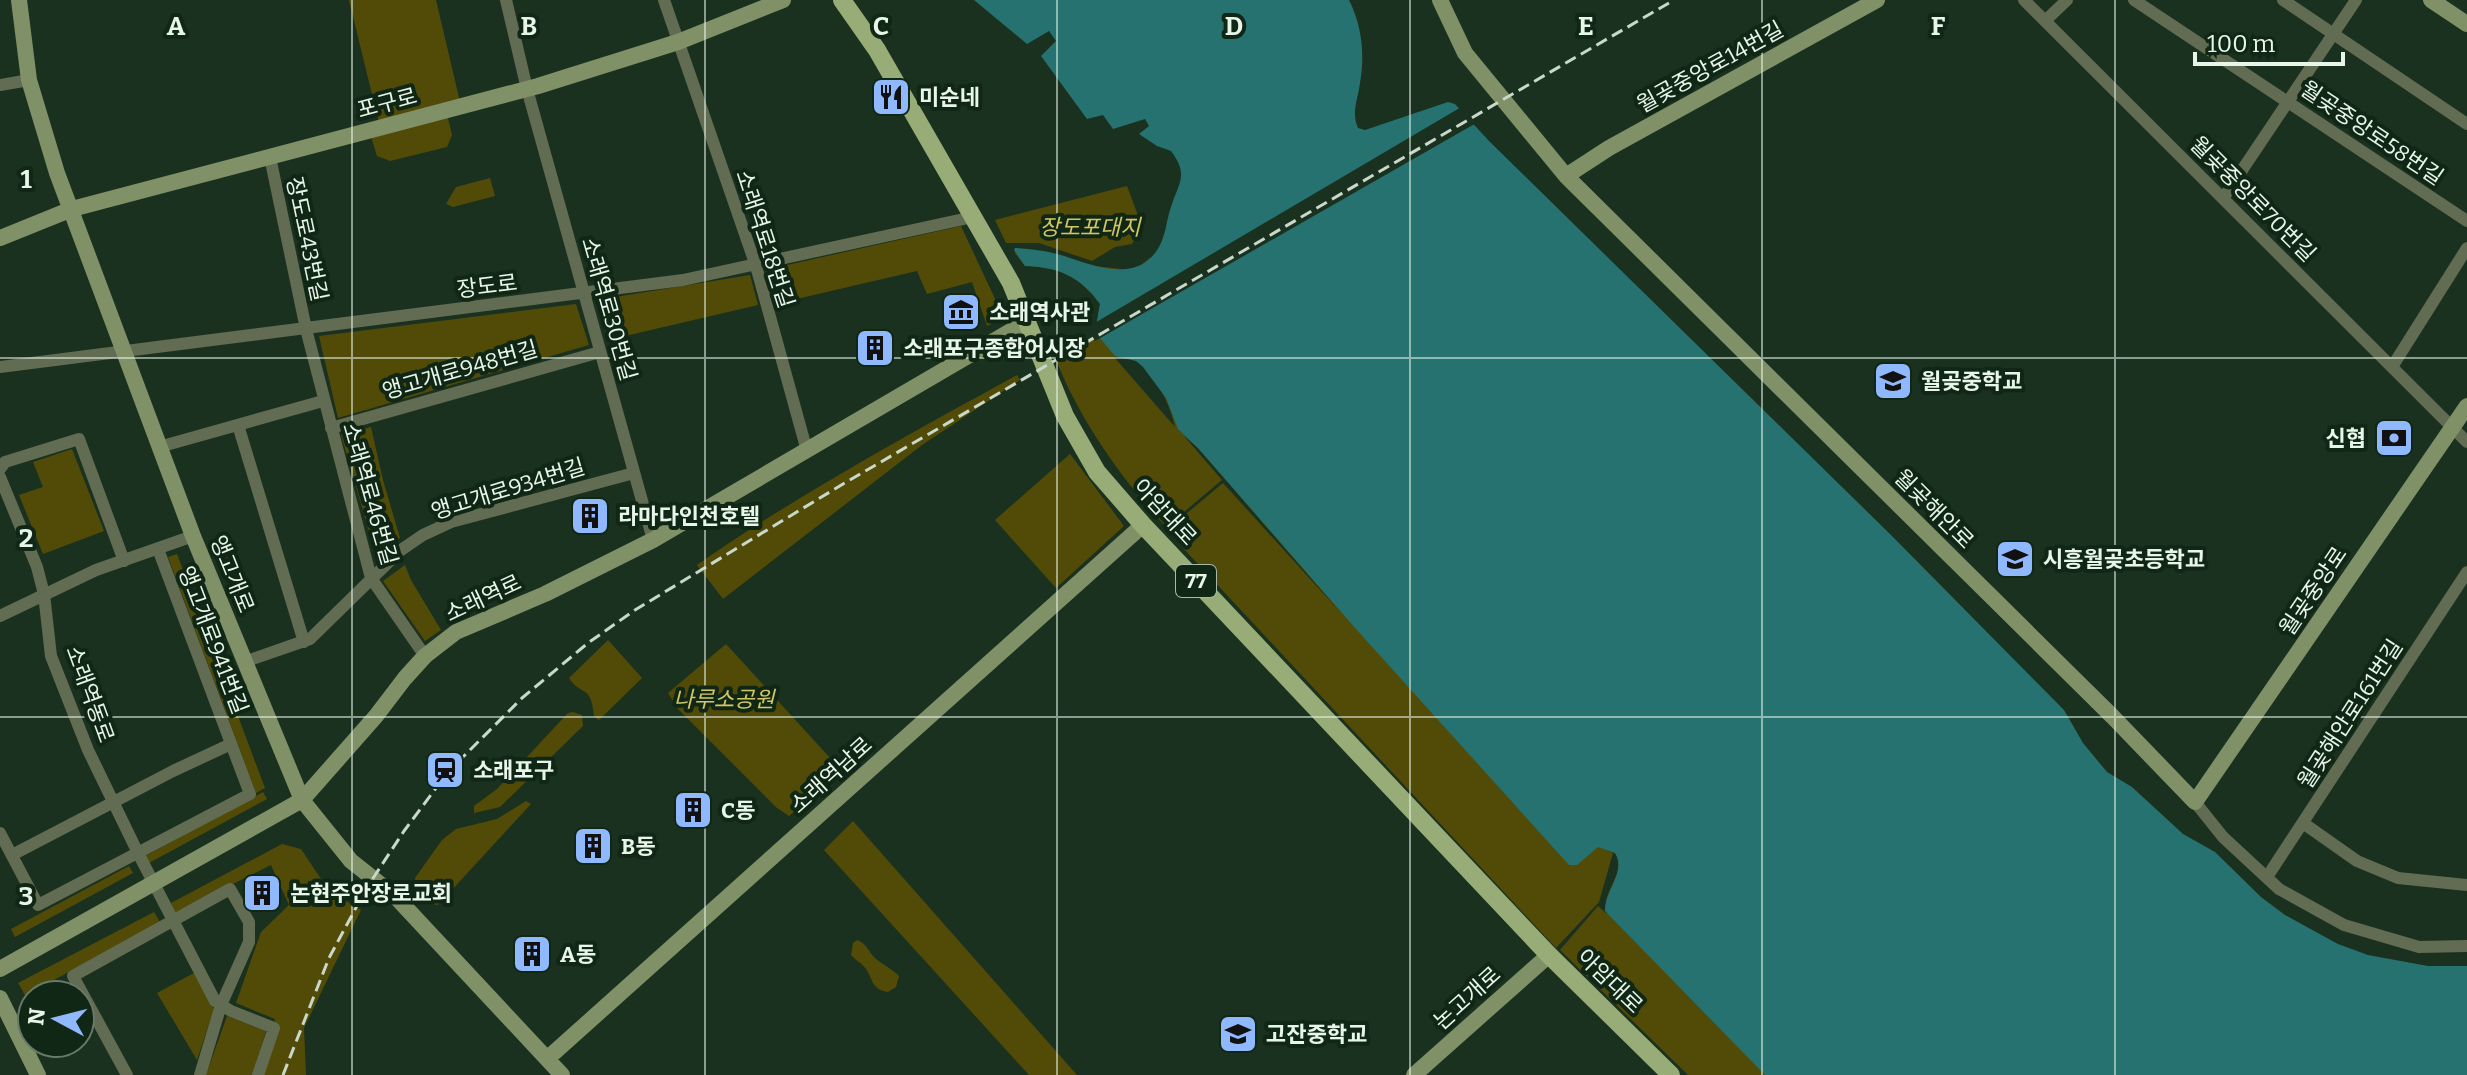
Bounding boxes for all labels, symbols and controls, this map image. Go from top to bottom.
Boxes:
text: A [167,11,186,42]
text: B [521,11,537,42]
text: C [873,11,889,42]
text: D [1225,11,1243,42]
text: E [1578,11,1594,42]
text: F [1931,11,1946,42]
street label: 월곶중앙로14번길 [1632,16,1788,118]
scale bar [2195,16,2343,66]
text: 100 m [2207,30,2275,58]
street label: 월곶중앙로58번길 [2295,75,2449,191]
restaurant icon: 미순네 [870,76,912,118]
street label: 포구로 [354,82,420,124]
place label: 미순네 [919,84,980,111]
street label: 월곶중앙로70번길 [2185,131,2321,267]
text: 1 [20,164,32,195]
street label: 소래역로18번길 [730,167,800,311]
street label: 장도로43번길 [281,174,333,304]
park label: 장도포대지 [1039,214,1142,241]
street label: 소래역로30번길 [576,234,642,384]
street label: 장도로 [455,269,519,303]
museum icon: 소래역사관 [940,291,982,333]
place label: 소래역사관 [989,299,1090,326]
building icon: 소래포구종합어시장 [854,327,896,369]
street label: 앵고개로948번길 [379,335,541,405]
place label: 소래포구종합어시장 [903,335,1085,362]
school or university icon: 월곶중학교 [1872,360,1914,402]
place label: 월곶중학교 [1921,368,2022,395]
bank icon: 신협 [2373,417,2415,459]
street label: 소래역로46번길 [337,420,403,568]
place label: 신협 [2326,425,2366,452]
street label: 앵고개로934번길 [428,453,588,525]
street label: 월곶해안로 [1889,464,1979,554]
street label: 아암대로 [1128,473,1202,551]
building icon: 라마다인천호텔 [569,495,611,537]
place label: 라마다인천호텔 [618,503,760,530]
text: 2 [19,523,33,554]
street label: 앵고개로 [204,531,260,617]
school or university icon: 시흥월곶초등학교 [1994,538,2036,580]
street label: 월곶중앙로 [2274,542,2352,640]
place label: 시흥월곶초등학교 [2043,546,2205,573]
street label: 앵고개로941번길 [172,562,254,718]
road number: 77 [1176,565,1216,597]
street label: 소래역로 [441,569,525,627]
street label: 월곶해안로161번길 [2292,634,2408,794]
street label: 소래역동로 [60,642,120,746]
park label: 나루소공원 [673,686,776,713]
street label: 소래역남로 [784,731,878,819]
station icon: 소래포구 [424,749,466,791]
place label: 소래포구 [473,757,554,784]
building icon: C동 [672,789,714,831]
place label: C동 [721,797,755,824]
building icon: B동 [572,825,614,867]
place label: B동 [621,833,655,860]
building icon: 논현주안장로교회 [241,872,283,914]
place label: 논현주안장로교회 [290,880,452,907]
text: 3 [19,881,33,912]
building icon: A동 [511,933,553,975]
place label: A동 [560,941,596,968]
street label: 아암대로 [1572,943,1648,1019]
street label: 논고개로 [1428,961,1506,1035]
north arrow [16,979,96,1059]
text: N [22,1007,51,1027]
school or university icon: 고잔중학교 [1217,1013,1259,1055]
place label: 고잔중학교 [1266,1021,1367,1048]

